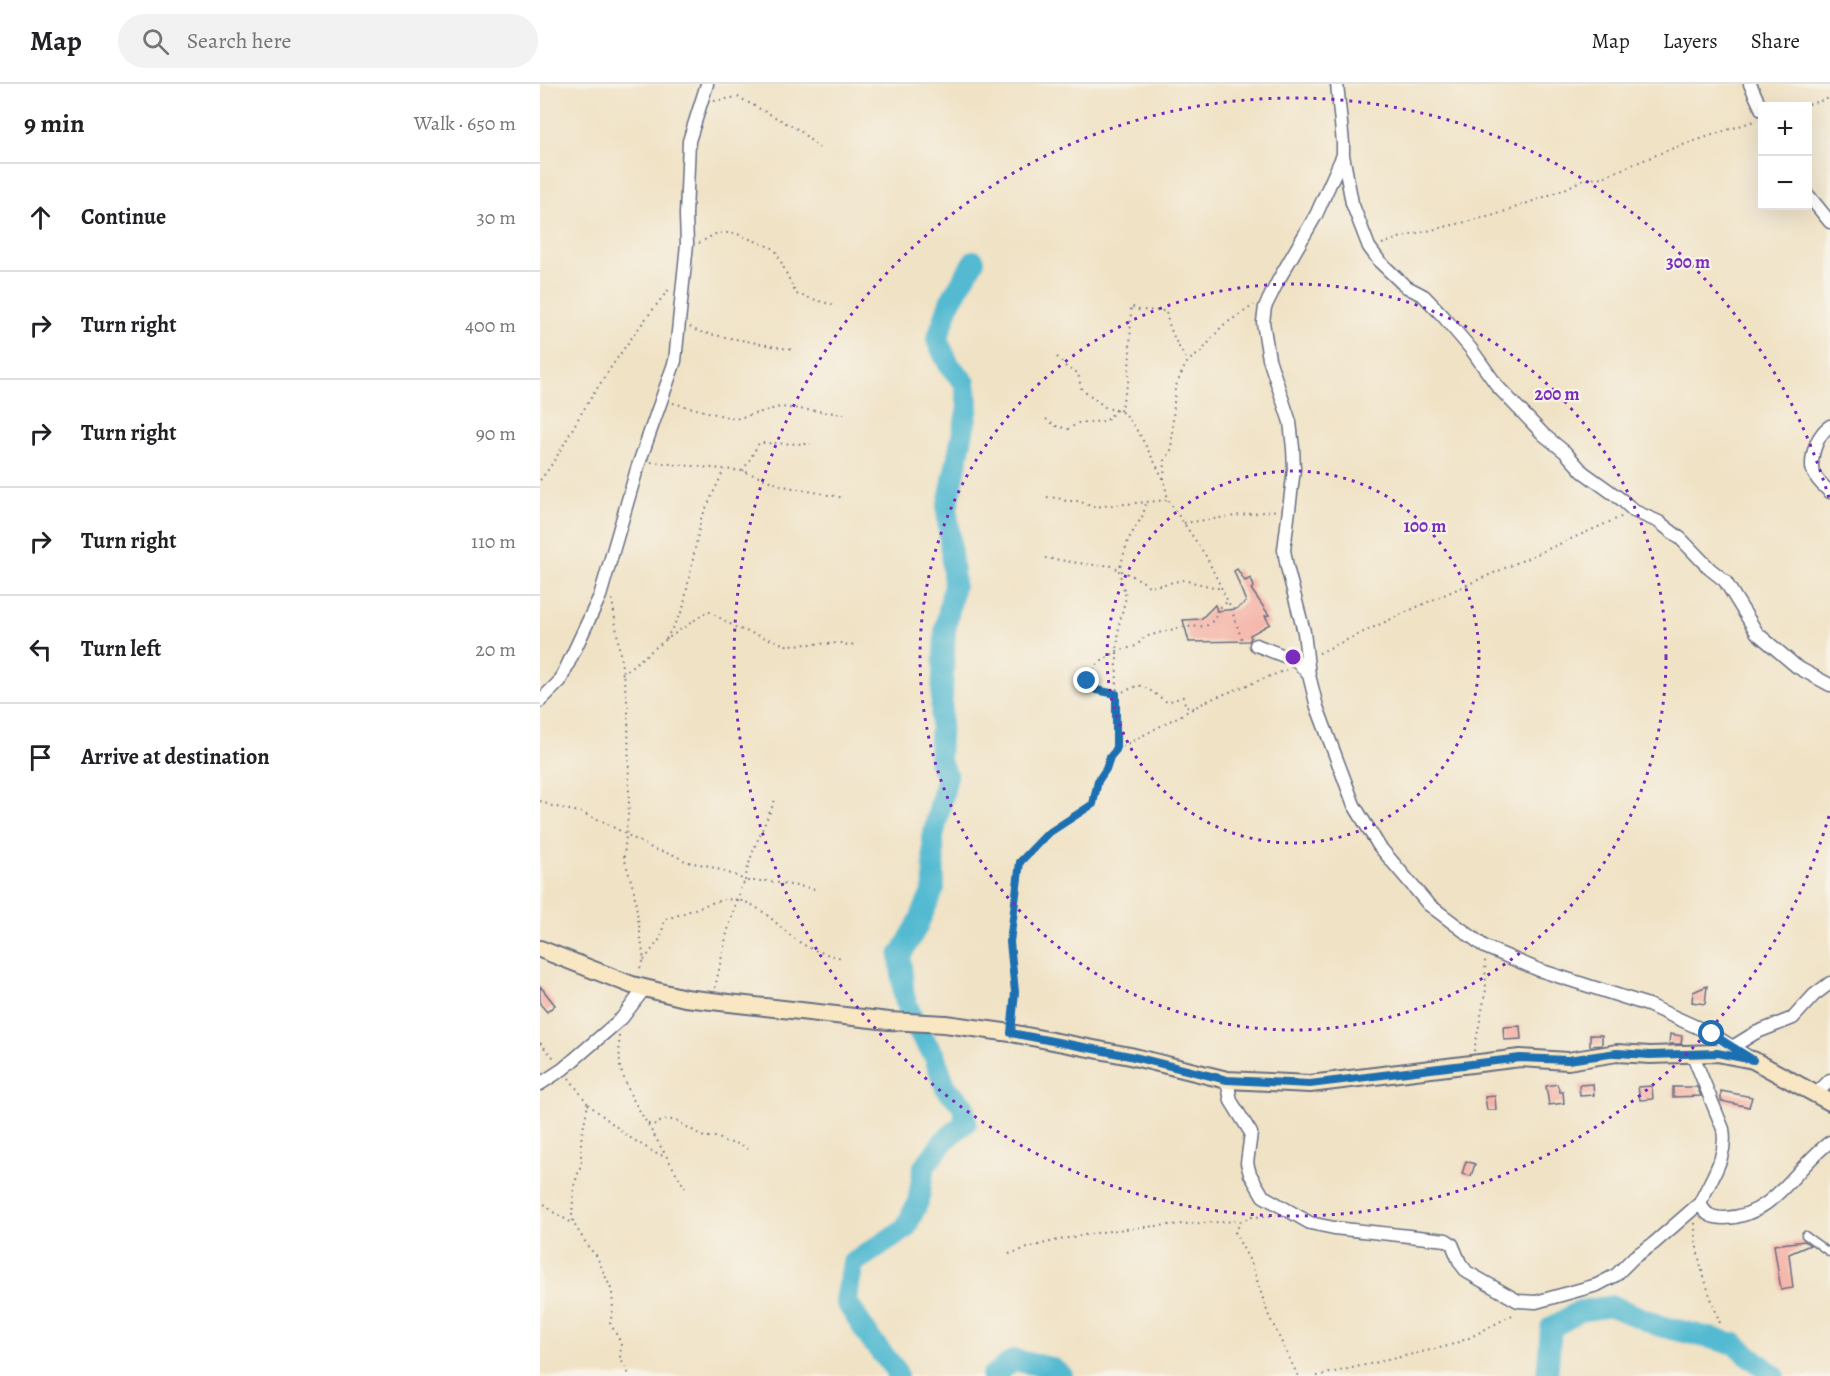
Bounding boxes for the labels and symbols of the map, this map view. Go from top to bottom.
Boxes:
text: 300 m [1666,250,1710,274]
text: 200 m [1534,382,1580,406]
text: 100 m [1404,514,1446,538]
centre of rings [1283,647,1303,667]
route end [1073,667,1099,693]
route start [1698,1020,1724,1046]

